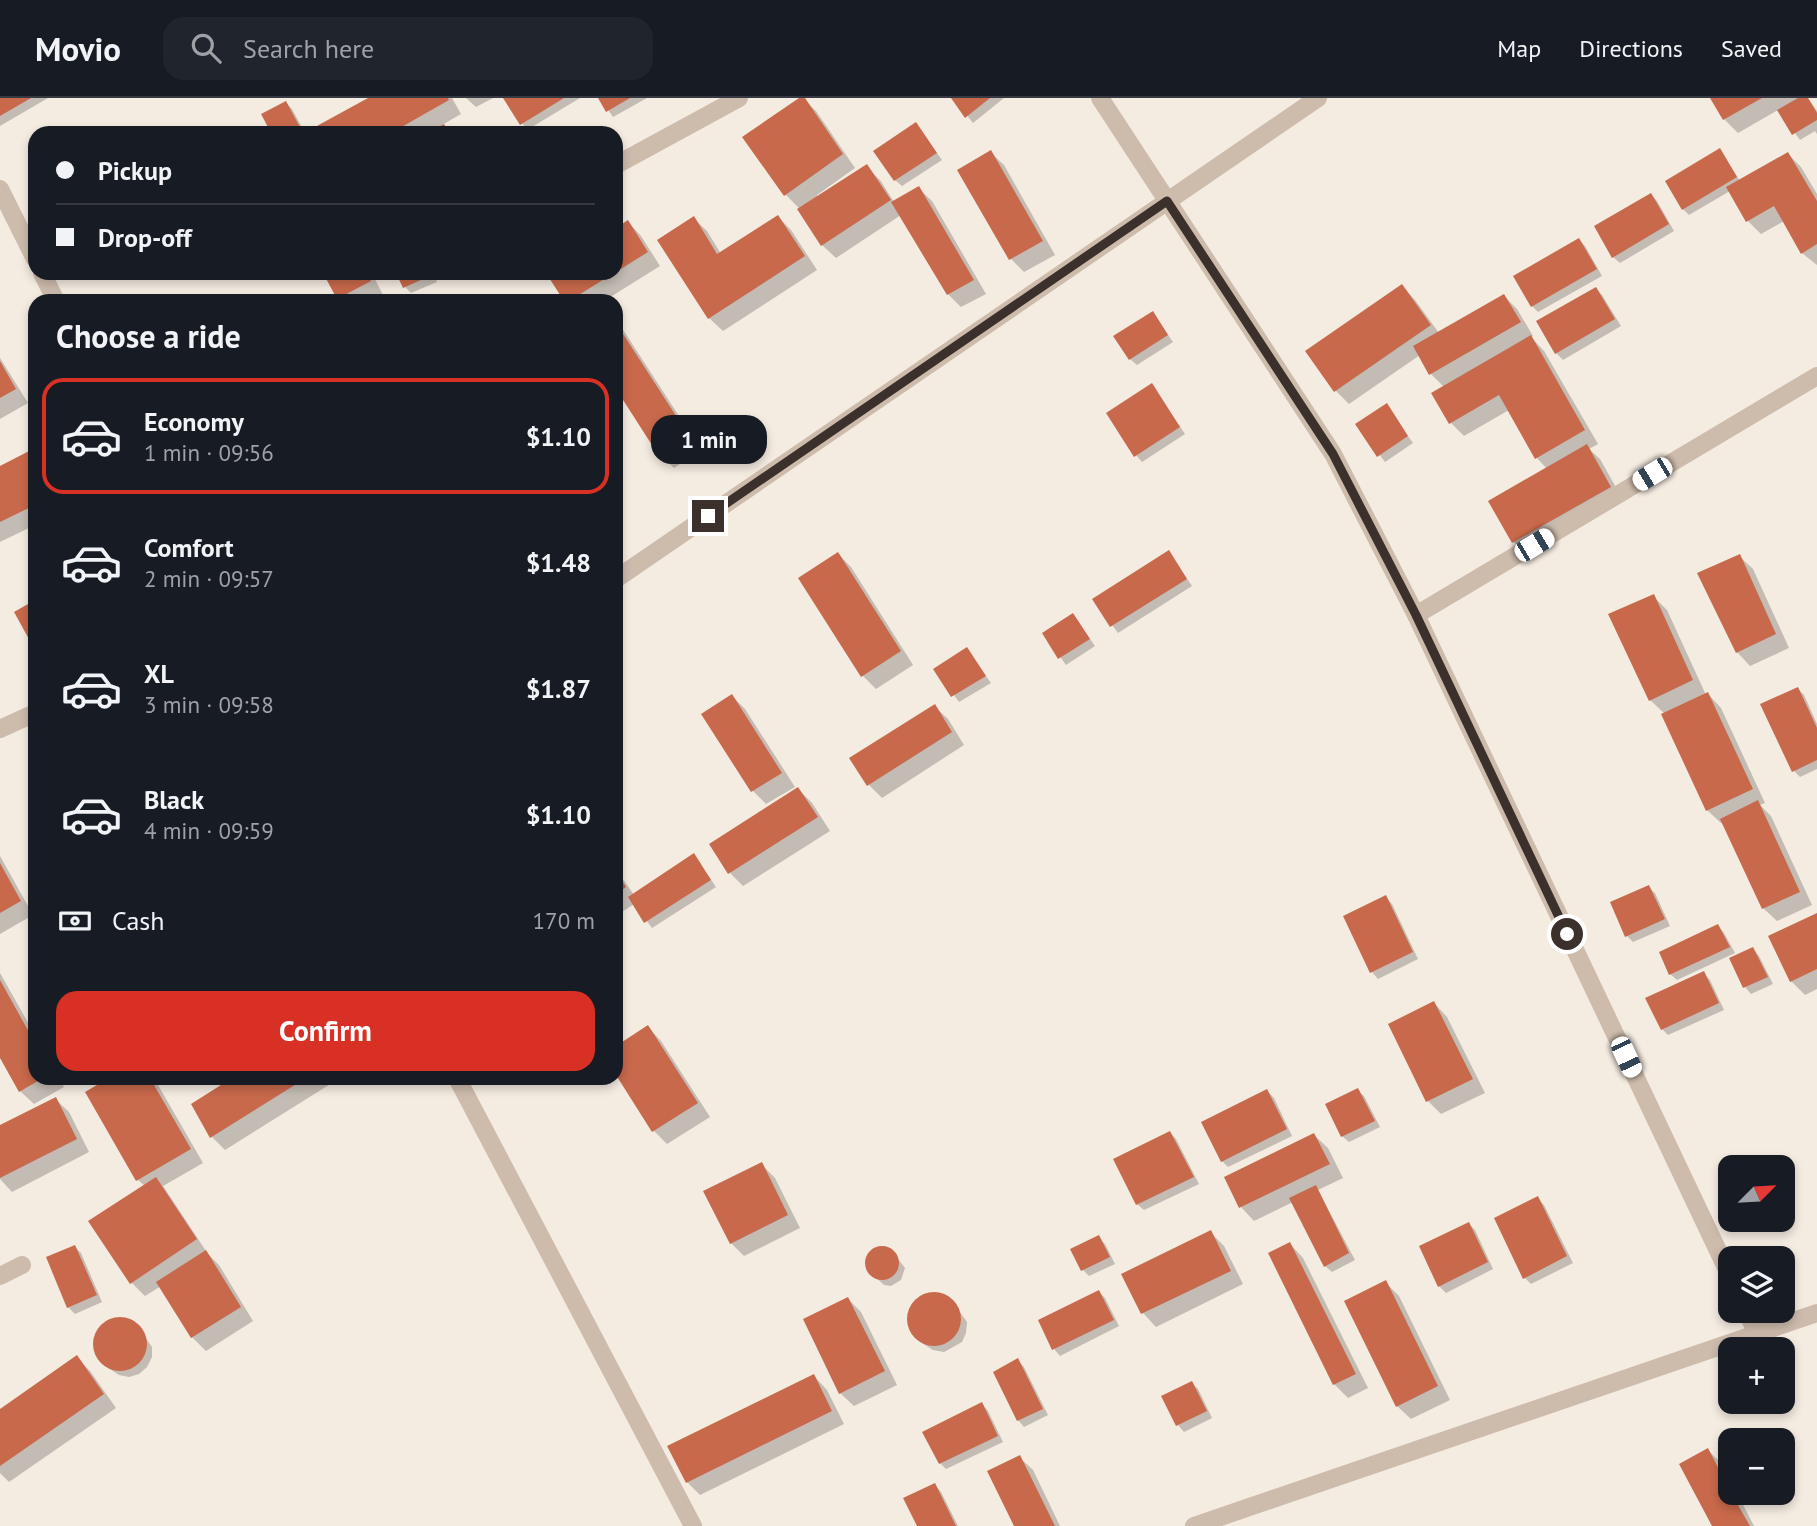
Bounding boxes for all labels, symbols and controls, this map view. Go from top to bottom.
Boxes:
search box [163,17,653,80]
text: Movio [35,27,121,70]
icon: search [187,29,225,67]
text: Search here [243,32,374,65]
text: Map [1497,33,1541,64]
text: Directions [1579,33,1683,64]
text: Saved [1721,33,1782,64]
text: Pickup [98,154,172,187]
text: Drop-off [98,221,192,254]
text: Choose a ride [56,315,241,357]
icon: car [60,405,123,468]
text: Economy [144,405,244,438]
callout: 1 min [650,414,766,464]
text: $1.10 [526,420,591,453]
text: 1 min [681,425,737,454]
text: 1 min · 09:56 [144,438,274,467]
car [1629,454,1676,494]
route end [692,500,724,532]
car [1511,525,1558,565]
icon: car [60,531,123,594]
text: Comfort [144,531,234,564]
text: $1.48 [526,546,591,579]
text: 2 min · 09:57 [144,564,274,593]
icon: car [60,657,123,720]
text: XL [144,657,174,690]
text: $1.87 [526,672,591,705]
text: 3 min · 09:58 [144,690,274,719]
icon: car [60,783,123,846]
text: Black [144,783,204,816]
text: $1.10 [526,798,591,831]
text: 4 min · 09:59 [144,816,274,845]
icon: cash [56,902,94,940]
text: Cash [112,904,164,937]
text: 170 m [533,906,595,935]
route start [1551,918,1583,950]
button: Confirm [56,991,595,1071]
car [1608,1034,1645,1080]
north arrow [1718,1155,1796,1232]
map controls [1718,1155,1795,1505]
button: layers [1718,1246,1795,1323]
button: + [1718,1337,1795,1414]
button: − [1718,1428,1795,1505]

